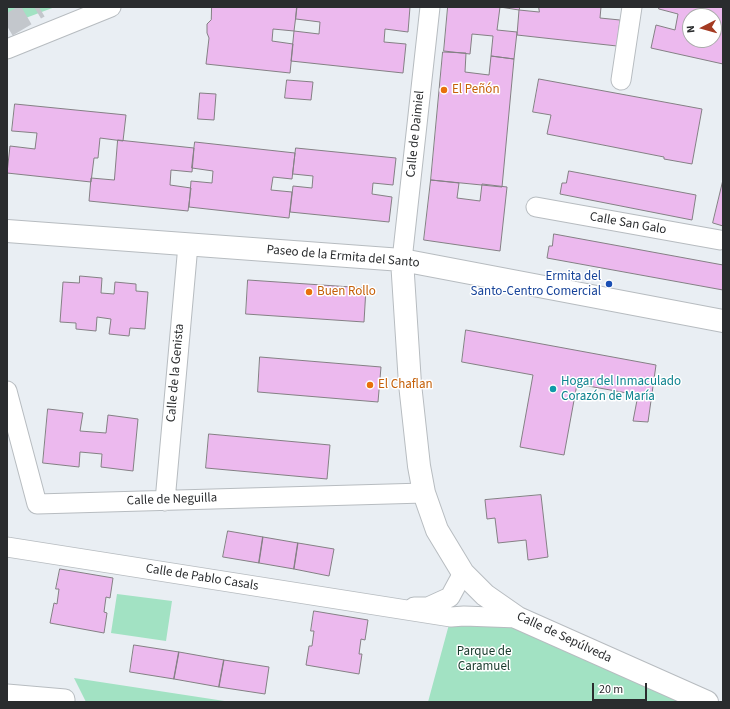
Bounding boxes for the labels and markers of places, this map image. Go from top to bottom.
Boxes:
place label: El Peñón [452,82,500,98]
marker: El Peñón [439,85,449,95]
place label: Ermita del Santo-Centro Comercial [471,269,601,300]
marker: Ermita del Santo-Centro Comercial [604,279,614,289]
place label: Buen Rollo [317,284,376,300]
marker: Buen Rollo [304,287,314,297]
place label: Hogar del Inmaculado Corazón de María [561,374,681,405]
place label: El Chaflan [378,377,433,393]
marker: El Chaflan [365,380,375,390]
marker: Hogar del Inmaculado Corazón de María [548,384,558,394]

